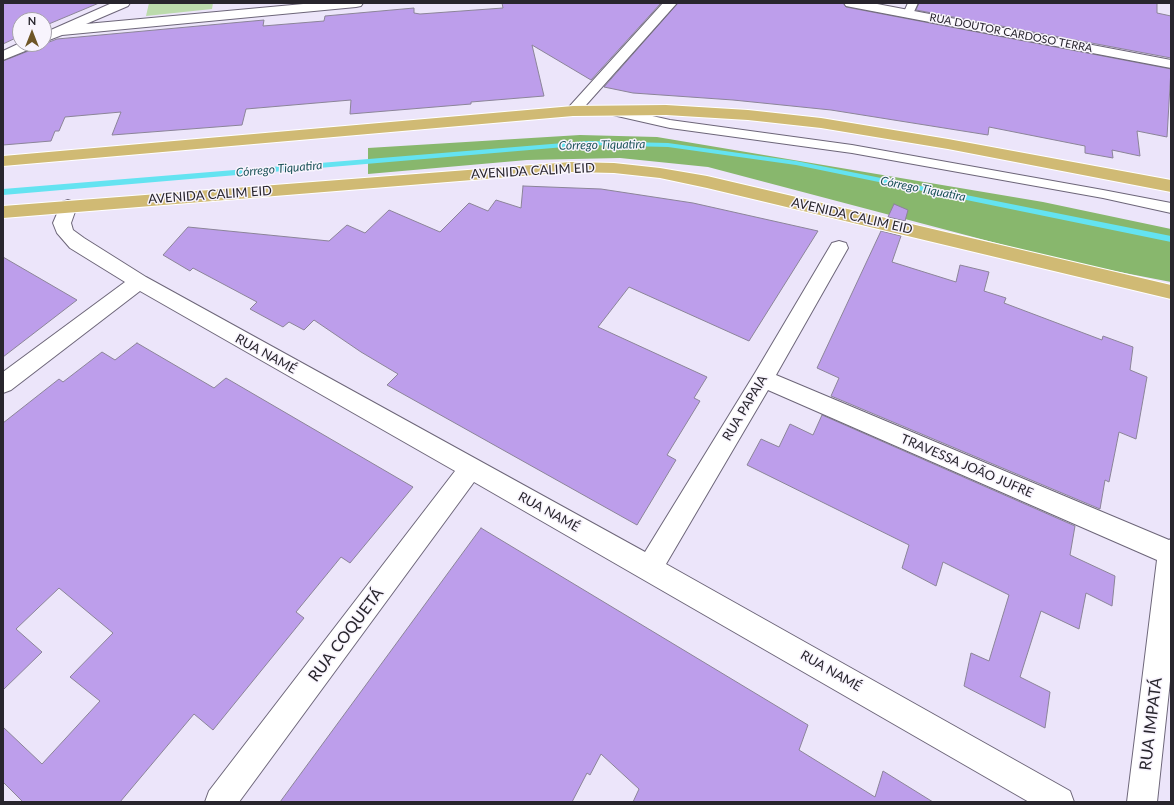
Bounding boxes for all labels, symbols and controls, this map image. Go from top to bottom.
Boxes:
street label: RUA DOUTOR CARDOSO TERRA [929,11,1093,55]
north arrow [12,12,52,52]
text: N [28,14,36,27]
water label: Córrego Tiquatira [559,137,645,153]
water label: Córrego Tiquatira [235,158,323,180]
street label: AVENIDA CALIM EID [471,160,595,182]
water label: Córrego Tiquatira [879,174,967,204]
street label: AVENIDA CALIM EID [148,183,272,207]
street label: AVENIDA CALIM EID [790,194,914,238]
street label: RUA NAMÉ [233,331,299,377]
street label: RUA PAPAIA [719,372,771,444]
street label: TRAVESSA JOÃO JUFRE [898,431,1036,501]
street label: RUA NAMÉ [516,489,582,535]
street label: RUA COQUETÁ [304,584,388,686]
street label: RUA NAMÉ [798,647,864,695]
street label: RUA IMPATÁ [1136,676,1166,772]

